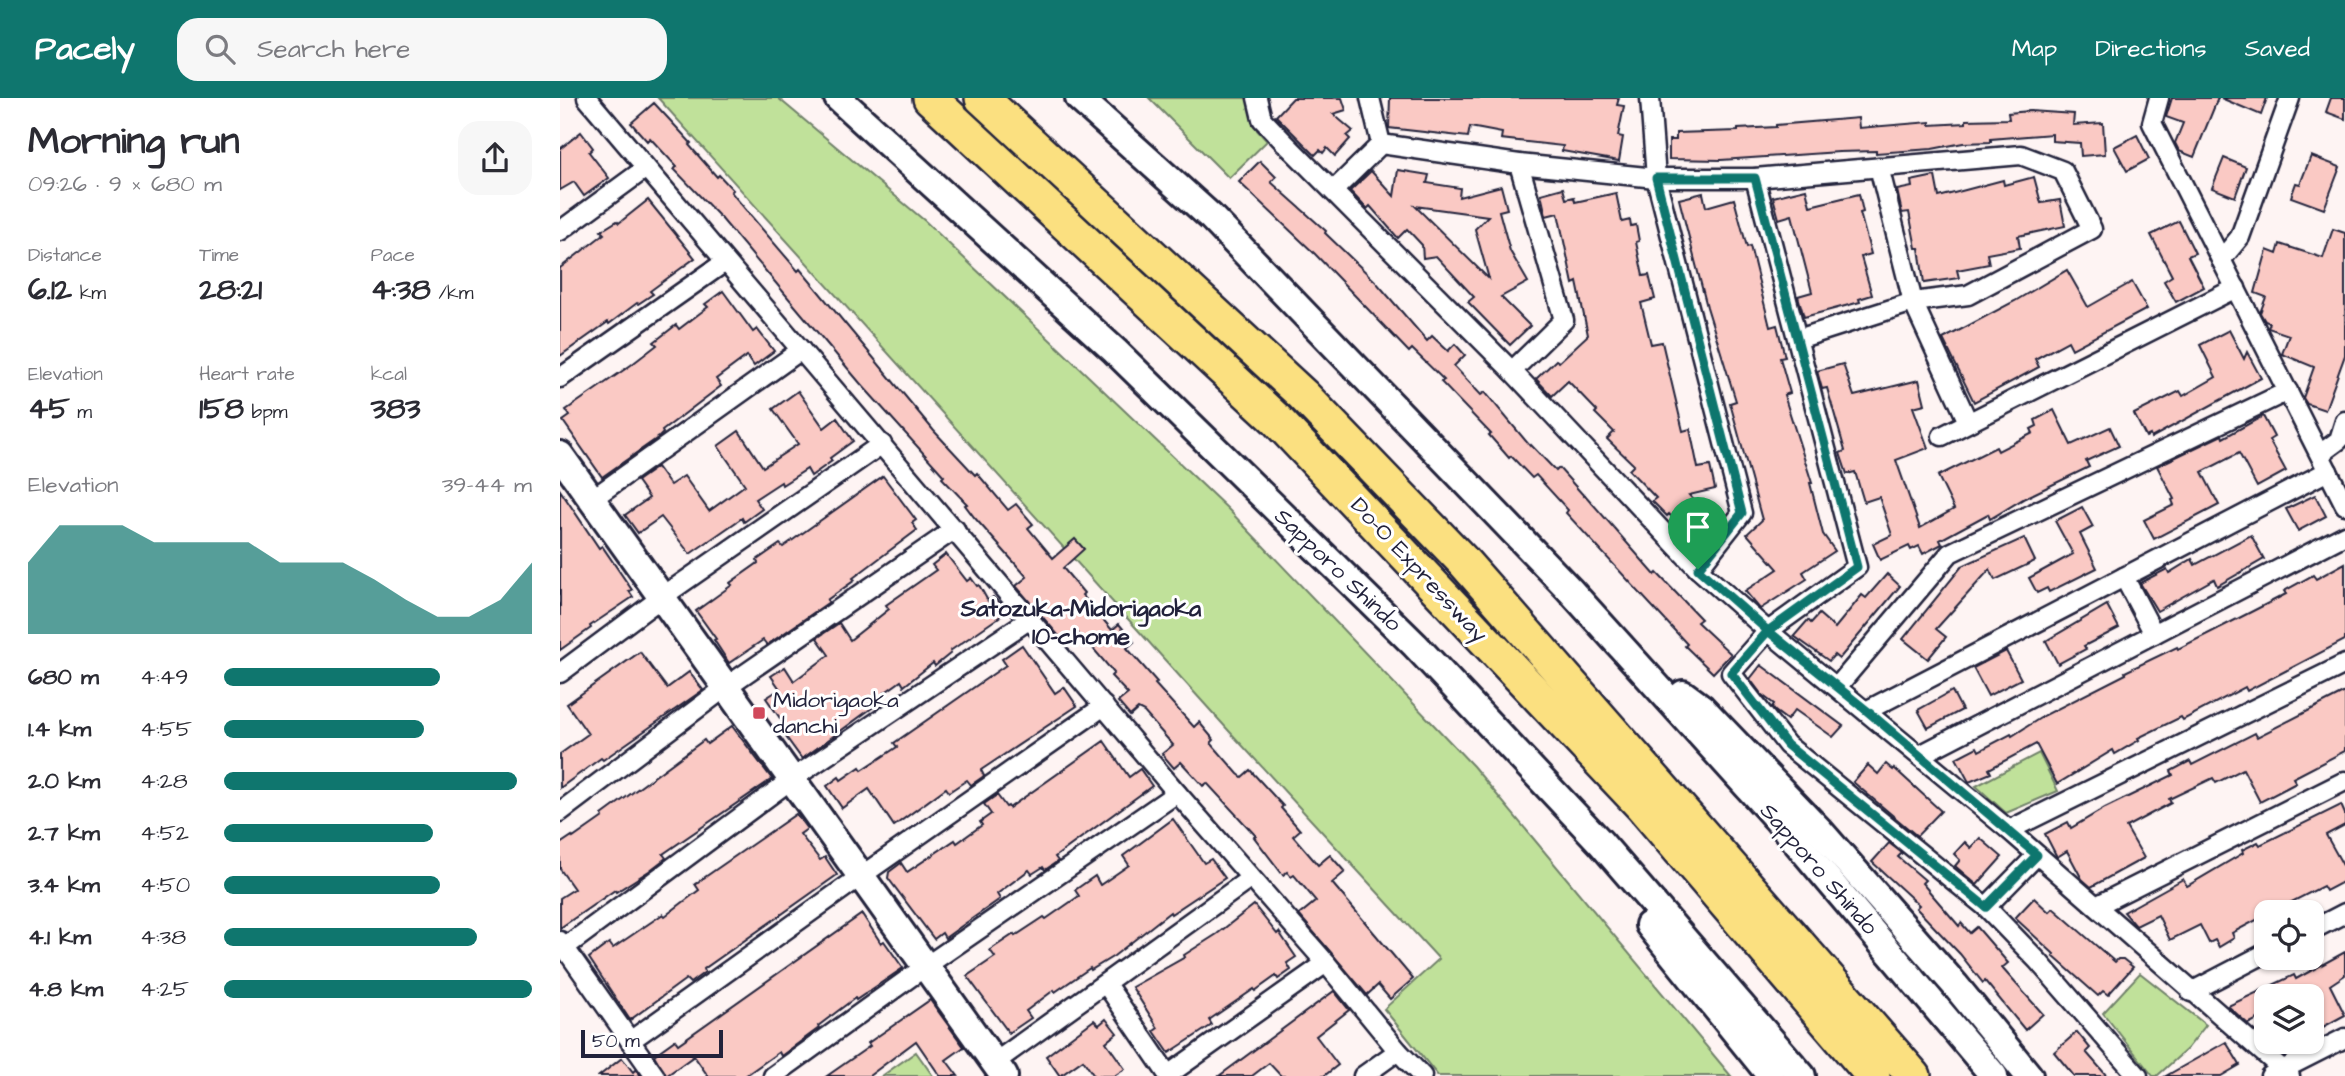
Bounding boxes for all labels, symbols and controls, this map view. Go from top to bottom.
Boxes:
search box [177,18,667,81]
text: Pacely [35,26,135,72]
icon: search [201,30,239,68]
text: Search here [257,31,410,67]
text: Map [2012,32,2057,66]
text: Directions [2095,32,2207,66]
text: Saved [2245,32,2310,66]
text: Morning run [28,116,240,168]
button: share [458,121,532,195]
text: 09:26 · 9 × 680 m [28,168,222,200]
text: Distance [28,242,102,269]
text: Time [199,242,239,269]
text: Pace [371,242,415,269]
text: 6.12 [28,269,72,311]
text: 28:21 [199,269,262,311]
text: 4:38 [371,269,431,311]
text: km [72,280,106,307]
text: /km [431,280,474,307]
text: Elevation [28,361,103,388]
text: Heart rate [199,361,295,388]
text: kcal [371,361,407,388]
text: 45 [28,388,70,430]
text: 158 [199,388,244,430]
text: 383 [371,388,421,430]
text: m [70,399,92,426]
text: bpm [244,399,288,426]
text: Elevation [28,469,119,501]
text: 39–44 m [442,469,532,501]
street label: Do-O Expressway [1342,490,1495,651]
pin [1668,497,1728,569]
street label: Sapporo Shindo [1267,501,1409,639]
icon: arrive [1679,508,1717,546]
district label: Satozuka-Midorigaoka 10-chome [960,592,1202,654]
text: 680 m [28,661,99,693]
text: 4:49 [140,661,188,693]
place label: Midorigaoka danchi [773,684,899,742]
marker: Midorigaoka danchi [751,705,767,721]
text: 1.4 km [28,713,91,745]
text: 4:55 [140,713,192,745]
text: 2.0 km [28,765,100,797]
text: 4:28 [140,765,188,797]
street label: Sapporo Shindo [1753,796,1885,942]
text: 2.7 km [28,817,100,849]
text: 4:52 [140,817,189,849]
text: 3.4 km [28,869,100,901]
text: 4:50 [140,869,190,901]
map controls [2254,900,2324,1054]
button: locate [2254,900,2324,970]
text: 4.1 km [28,921,91,953]
text: 4:38 [140,921,186,953]
text: 4.8 km [28,973,103,1005]
text: 4:25 [140,973,189,1005]
button: layers [2254,984,2324,1054]
scale bar [581,1027,723,1059]
text: 50 m [592,1028,640,1055]

